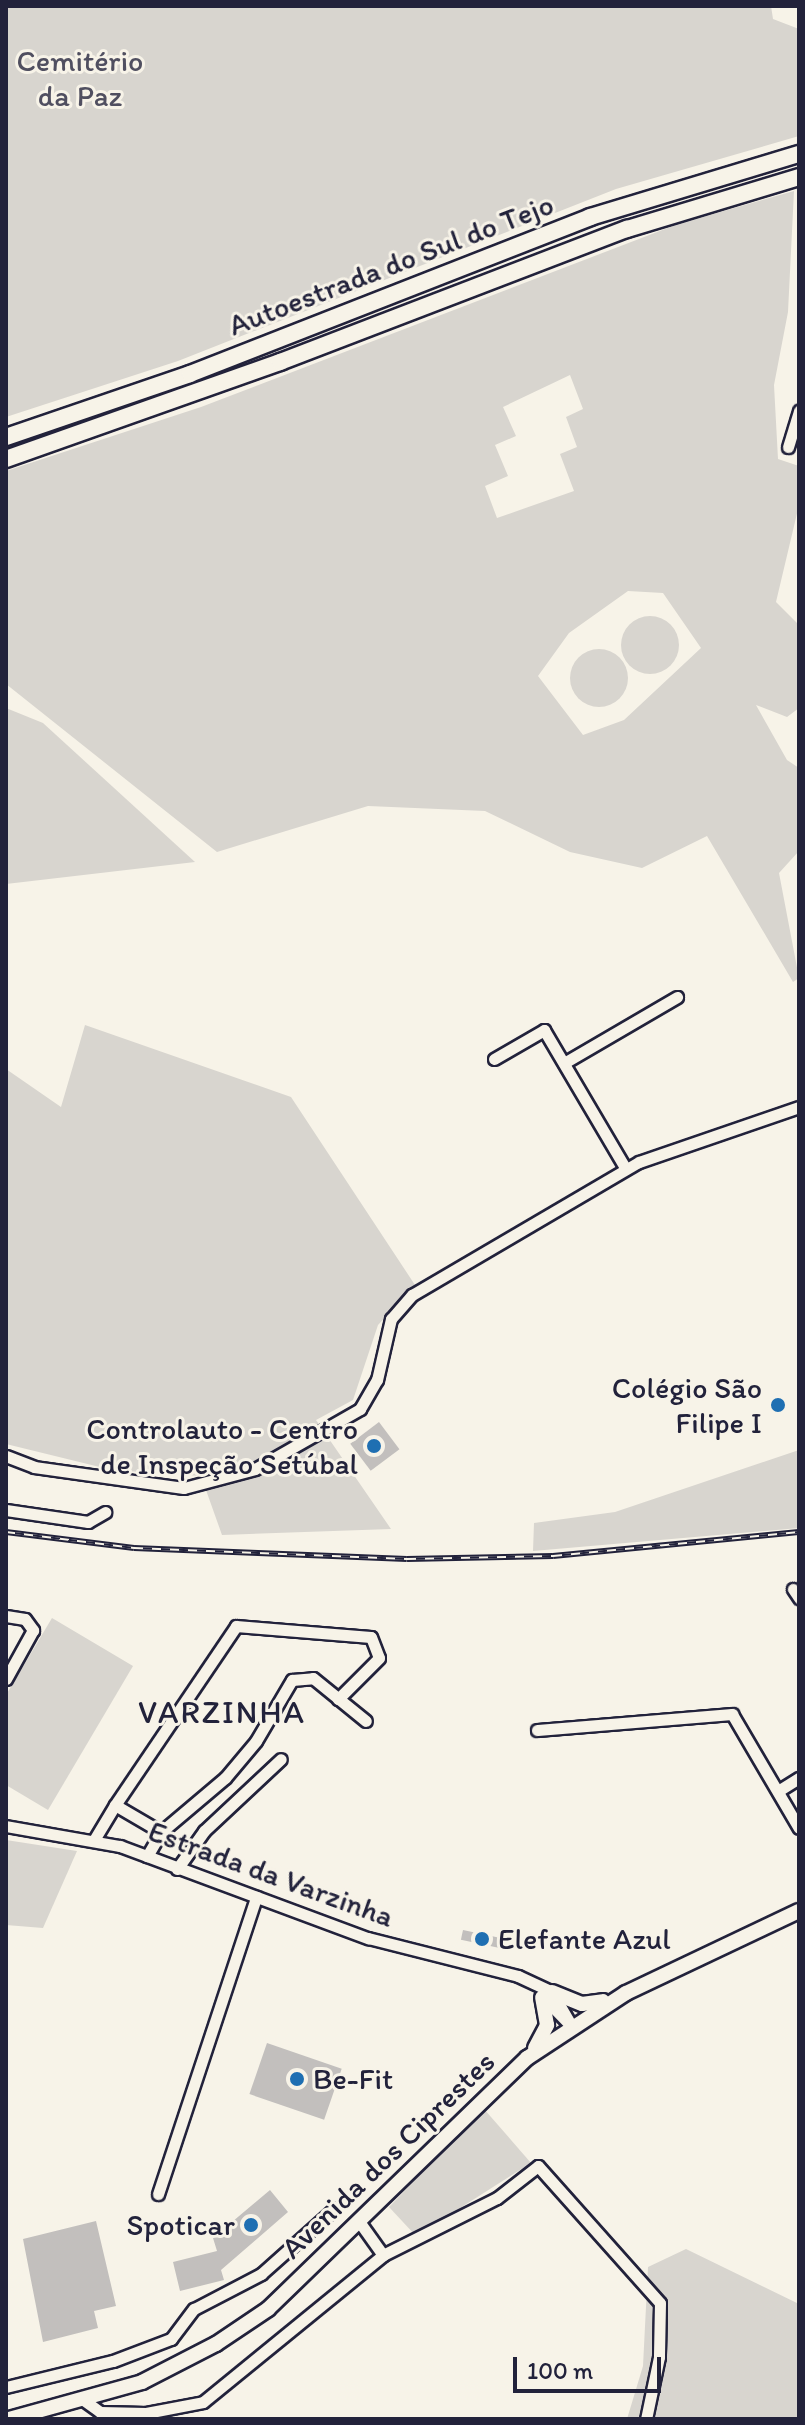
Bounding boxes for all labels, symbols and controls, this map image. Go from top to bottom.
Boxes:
park label: Cemitério da Paz [17,43,143,114]
street label: Autoestrada do Sul do Tejo [224,187,558,343]
place label: Colégio São Filipe I [612,1370,762,1440]
marker: Colégio São Filipe I [769,1396,787,1414]
place label: Controlauto - Centro de Inspeção Setúbal [86,1411,358,1482]
marker: Controlauto - Centro de Inspeção Setúbal [365,1437,383,1455]
district label: VARZINHA [139,1693,305,1731]
street label: Estrada da Varzinha [143,1813,399,1935]
place label: Elefante Azul [498,1921,671,1957]
marker: Elefante Azul [473,1930,491,1948]
street label: Avenida dos Ciprestes [274,2044,502,2266]
place label: Be-Fit [313,2061,393,2097]
marker: Be-Fit [288,2070,306,2088]
place label: Spoticar [126,2207,235,2243]
marker: Spoticar [242,2216,260,2234]
scale bar [517,2341,665,2391]
text: 100 m [527,2356,593,2385]

